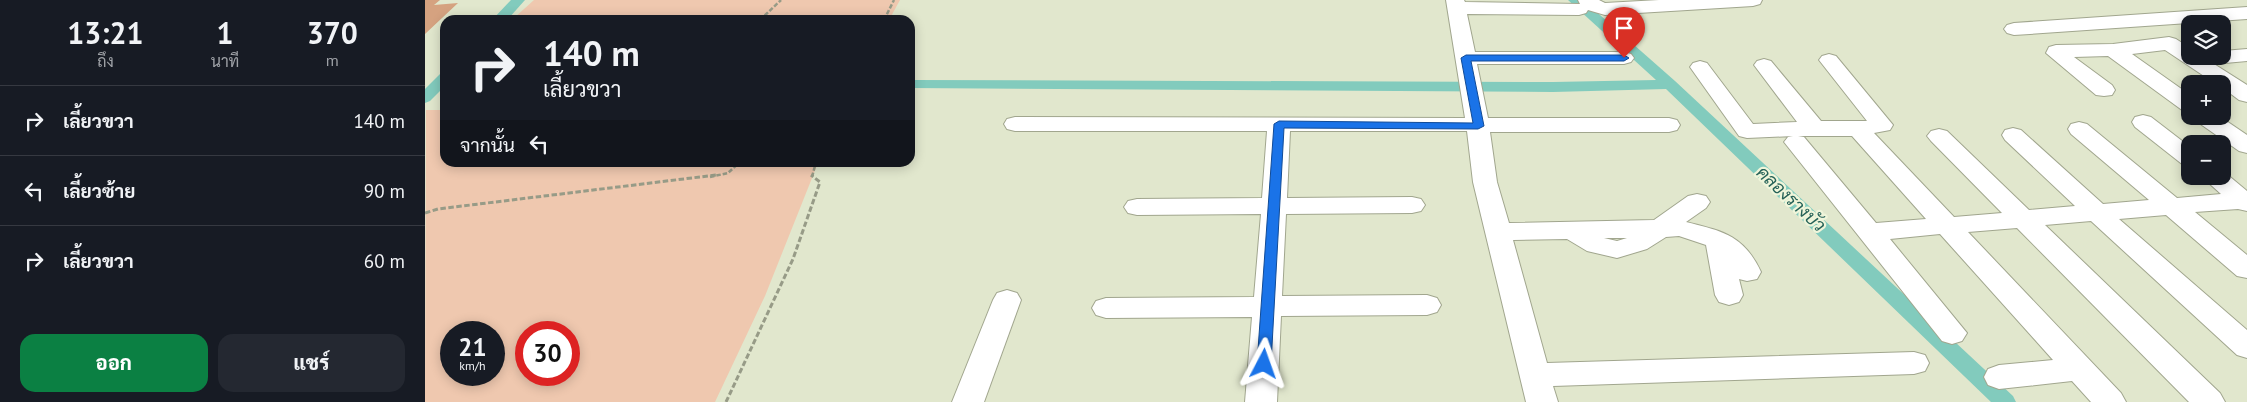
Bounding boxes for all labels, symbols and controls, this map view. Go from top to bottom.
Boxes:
pin [1603,7,1645,58]
text: 13:21 [67,13,143,52]
text: 1 [217,13,234,52]
text: 370 [307,13,358,52]
icon: arrive [1610,14,1638,42]
map controls [2181,15,2231,185]
button: layers [2181,15,2231,65]
text: 140 m [543,30,640,76]
icon: right [460,35,525,100]
text: m [326,50,339,70]
text: ถึง [97,51,114,71]
text: นาที [211,51,239,71]
text: เลี้ยวขวา [543,75,621,103]
button: + [2181,75,2231,125]
icon: right [20,107,48,135]
text: เลี้ยวขวา [63,109,134,133]
text: 140 m [353,109,405,133]
icon: left [525,130,553,158]
text: จากนั้น [460,133,515,157]
button: − [2181,135,2231,185]
water label: คลองรางบัว [1752,161,1831,237]
icon: left [20,177,48,205]
text: เลี้ยวซ้าย [63,179,135,203]
text: 90 m [364,179,405,203]
icon: right [20,247,48,275]
text: เลี้ยวขวา [63,249,134,273]
text: 60 m [364,249,405,273]
speed limit sign: 30 [515,321,580,386]
text: 21 [458,331,487,363]
button: ออก [20,334,208,392]
button: แชร์ [218,334,405,392]
position arrow [1237,337,1289,389]
text: km/h [459,358,486,373]

